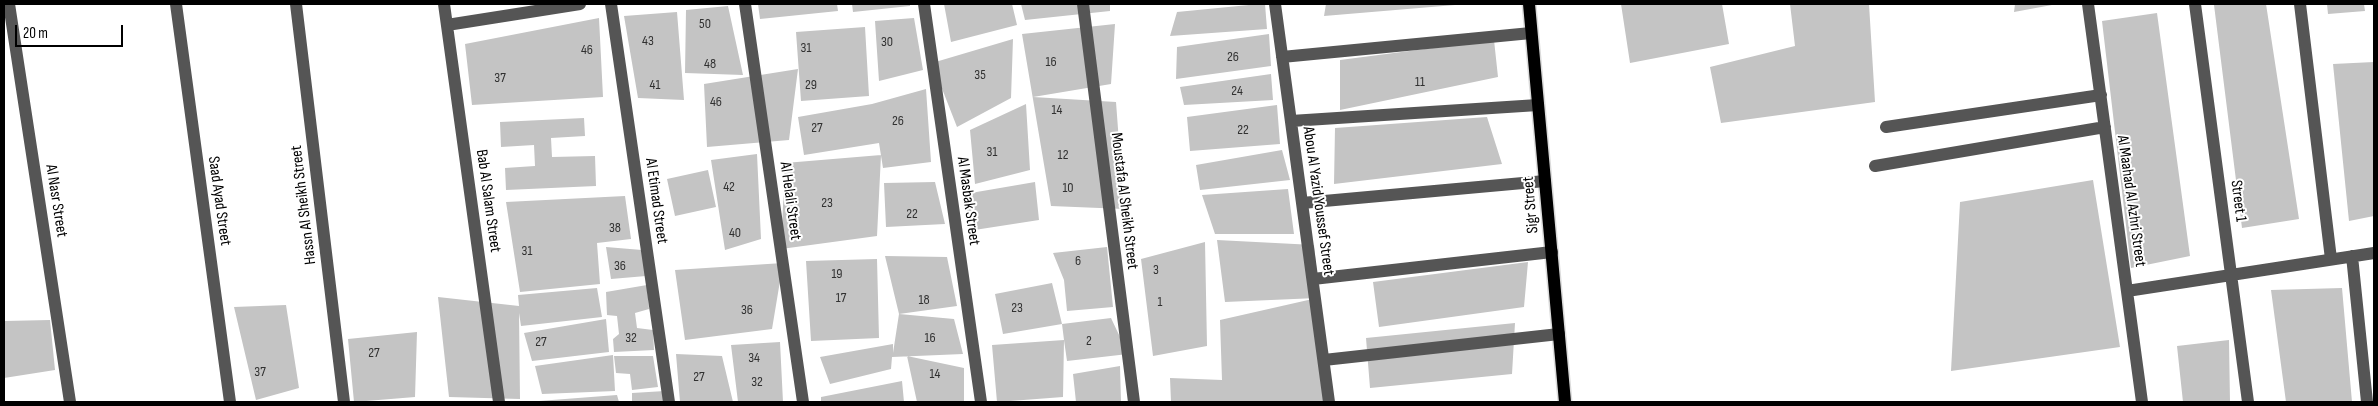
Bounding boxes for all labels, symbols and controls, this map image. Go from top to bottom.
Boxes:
scale bar [18,15,125,47]
house number: 50 [699,16,711,32]
text: 20 m [23,24,48,43]
house number: 43 [642,33,654,49]
house number: 30 [881,34,893,50]
house number: 31 [801,40,811,56]
house number: 46 [581,42,593,58]
house number: 26 [1227,49,1239,65]
house number: 16 [1045,54,1057,70]
house number: 48 [704,56,716,72]
house number: 35 [974,67,986,83]
house number: 37 [494,70,506,86]
house number: 11 [1415,74,1425,90]
house number: 41 [650,77,660,93]
house number: 29 [805,77,817,93]
house number: 24 [1231,83,1243,99]
house number: 46 [710,94,722,110]
house number: 14 [1052,102,1062,118]
house number: 26 [892,113,904,129]
house number: 27 [811,120,823,136]
house number: 22 [1237,122,1249,138]
street label: Abou Al Yazid Youssef Street [1298,125,1338,277]
street label: Moustafa Al Sheikh Street [1106,132,1142,270]
street label: Al Maahad Al Azhri Street [2112,134,2150,268]
street label: Hassn Al Sheikh Street [287,144,321,266]
house number: 31 [987,144,997,160]
house number: 12 [1058,147,1068,163]
street label: Bab Al Salam Street [471,148,505,254]
street label: Saad Ayad Street [203,155,235,247]
street label: Al Masbak Street [952,156,984,246]
street label: Al Etimad Street [640,157,672,245]
street label: Al Helali Street [775,161,805,241]
street label: Al Nasr Street [41,163,71,239]
street label: Sigr Street [1519,176,1543,234]
house number: 42 [723,179,735,195]
street label: Street 1 [2226,179,2250,223]
house number: 10 [1062,180,1074,196]
house number: 23 [821,195,833,211]
house number: 22 [906,206,918,222]
house number: 38 [609,220,621,236]
house number: 40 [729,225,741,241]
house number: 31 [522,243,532,259]
house number: 6 [1075,253,1081,269]
house number: 36 [614,258,626,274]
house number: 3 [1153,262,1159,278]
house number: 19 [831,266,843,282]
house number: 17 [836,290,846,306]
house number: 18 [918,292,930,308]
house number: 1 [1158,294,1162,310]
house number: 23 [1011,300,1023,316]
house number: 36 [741,302,753,318]
house number: 32 [625,330,637,346]
house number: 16 [924,330,936,346]
house number: 2 [1086,333,1092,349]
house number: 27 [535,334,547,350]
house number: 27 [368,345,380,361]
house number: 34 [748,350,760,366]
house number: 37 [254,364,266,380]
house number: 14 [930,366,940,382]
house number: 27 [693,369,705,385]
house number: 32 [751,374,763,390]

